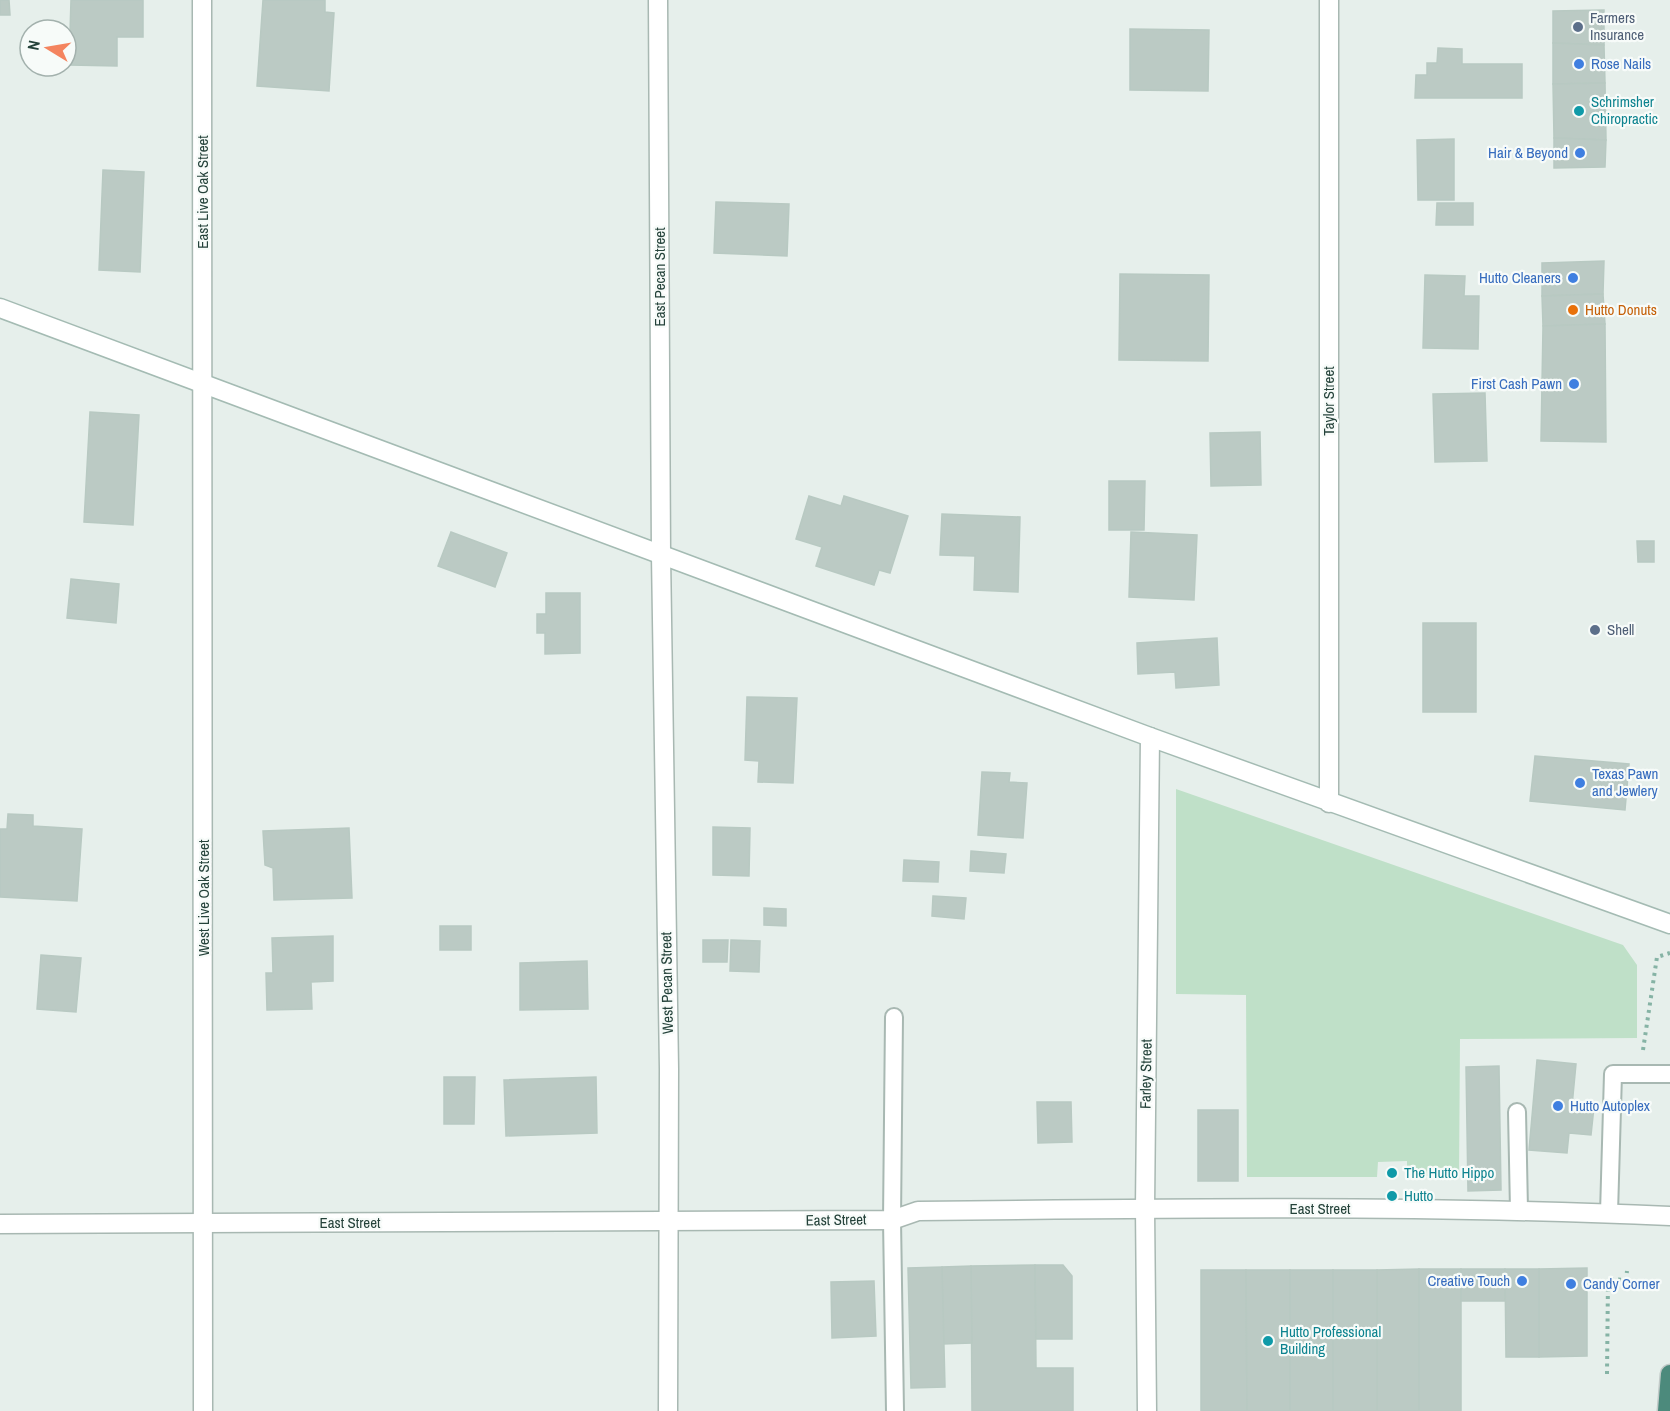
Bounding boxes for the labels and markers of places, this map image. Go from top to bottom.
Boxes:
place label: Farmers Insurance [1590,7,1644,45]
marker: Farmers Insurance [1571,20,1585,34]
place label: Rose Nails [1591,53,1651,74]
marker: Rose Nails [1572,57,1586,71]
place label: Schrimsher Chiropractic [1591,91,1658,129]
marker: Schrimsher Chiropractic [1572,104,1586,118]
place label: Hair & Beyond [1488,142,1568,163]
marker: Hair & Beyond [1573,146,1587,160]
place label: Hutto Cleaners [1479,267,1561,288]
marker: Hutto Cleaners [1566,271,1580,285]
place label: Hutto Donuts [1585,299,1657,320]
marker: Hutto Donuts [1566,303,1580,317]
place label: First Cash Pawn [1471,373,1562,394]
marker: First Cash Pawn [1567,377,1581,391]
place label: Shell [1607,619,1634,640]
marker: Shell [1588,623,1602,637]
place label: Texas Pawn and Jewlery [1592,763,1658,801]
marker: Texas Pawn and Jewlery [1573,776,1587,790]
place label: Hutto Autoplex [1570,1095,1651,1116]
marker: Hutto Autoplex [1551,1099,1565,1113]
place label: The Hutto Hippo [1404,1162,1494,1183]
marker: The Hutto Hippo [1385,1166,1399,1180]
place label: Hutto [1404,1185,1434,1206]
marker: Hutto [1385,1189,1399,1203]
place label: Creative Touch [1427,1270,1510,1291]
place label: Candy Corner [1583,1273,1660,1294]
marker: Creative Touch [1515,1274,1529,1288]
marker: Candy Corner [1564,1277,1578,1291]
place label: Hutto Professional Building [1280,1321,1381,1359]
marker: Hutto Professional Building [1261,1334,1275,1348]

